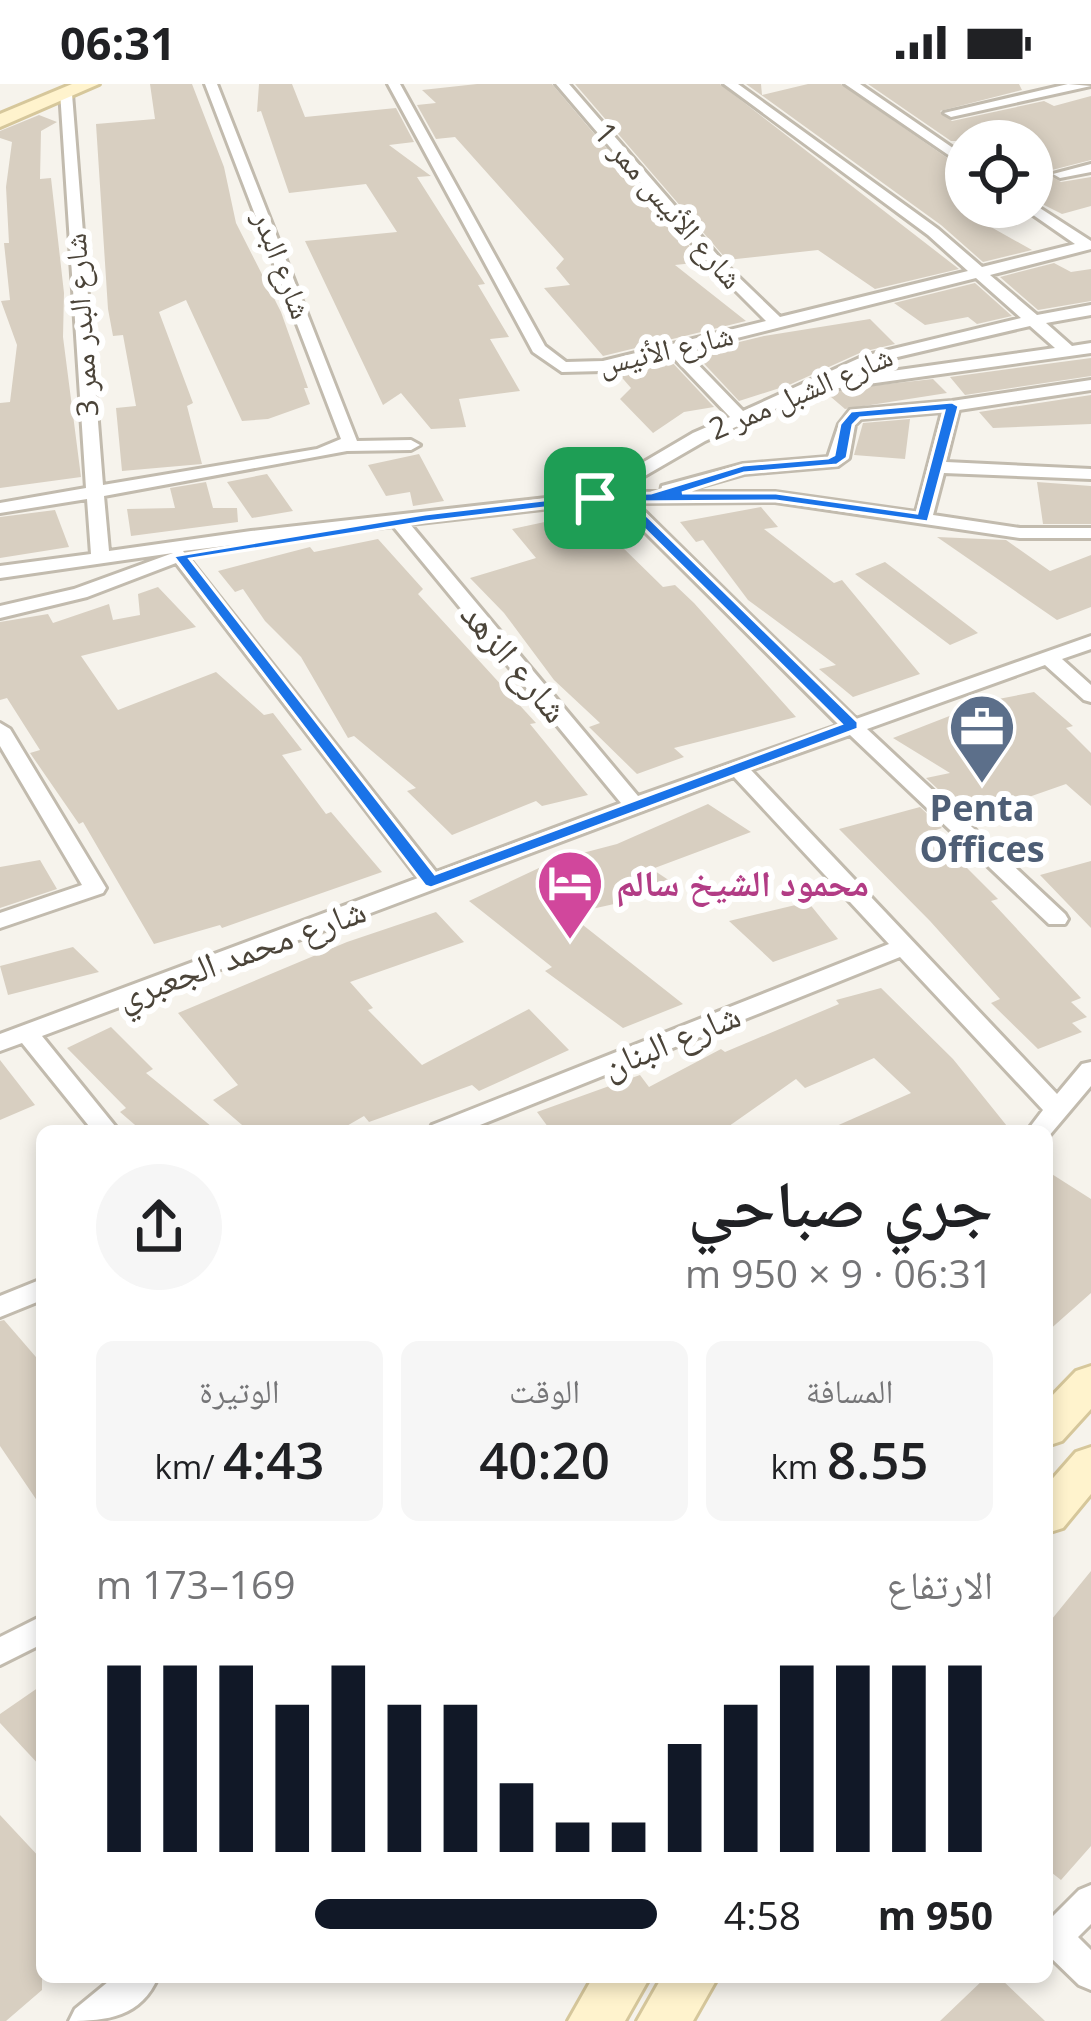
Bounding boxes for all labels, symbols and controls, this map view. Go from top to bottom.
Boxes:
text: 06:31 [60,12,176,73]
street label: شارع الأنيس ممر 1 [585,113,753,297]
map controls [945,120,1053,228]
button: locate [945,120,1053,228]
street label: شارع البدر [244,203,323,325]
street label: شارع البدر ممر 3 [54,232,107,418]
street label: شارع الأنيس [594,313,737,384]
street label: شارع الشبل ممر 2 [702,335,898,449]
pin [544,447,646,549]
icon: arrive [562,465,628,531]
street label: شارع الزهد [450,591,580,733]
office icon: Penta Offices [947,692,1017,786]
place label: Penta Offices [919,783,1045,873]
hotel icon: محمود الشيخ سالم [535,848,605,942]
place label: محمود الشيخ سالم [616,858,869,908]
street label: شارع محمد الجعبري [109,885,374,1025]
street label: شارع البنان [594,990,747,1089]
text: جري صباحي [688,1156,993,1246]
button: share [96,1164,222,1290]
text: 06:31 · 9 × 950 m [685,1246,993,1299]
text: الوتيرة [199,1368,280,1413]
text: الوقت [509,1368,580,1413]
text: المسافة [806,1368,893,1413]
text: 4:43 [223,1424,325,1494]
text: 40:20 [479,1424,610,1494]
text: 8.55 [827,1424,928,1494]
text: /km [154,1444,223,1489]
text: km [771,1444,827,1489]
text: 169–173 m [96,1557,296,1610]
text: الارتفاع [887,1557,993,1610]
text: 4:58 [724,1888,801,1941]
text: 950 m [878,1888,993,1941]

